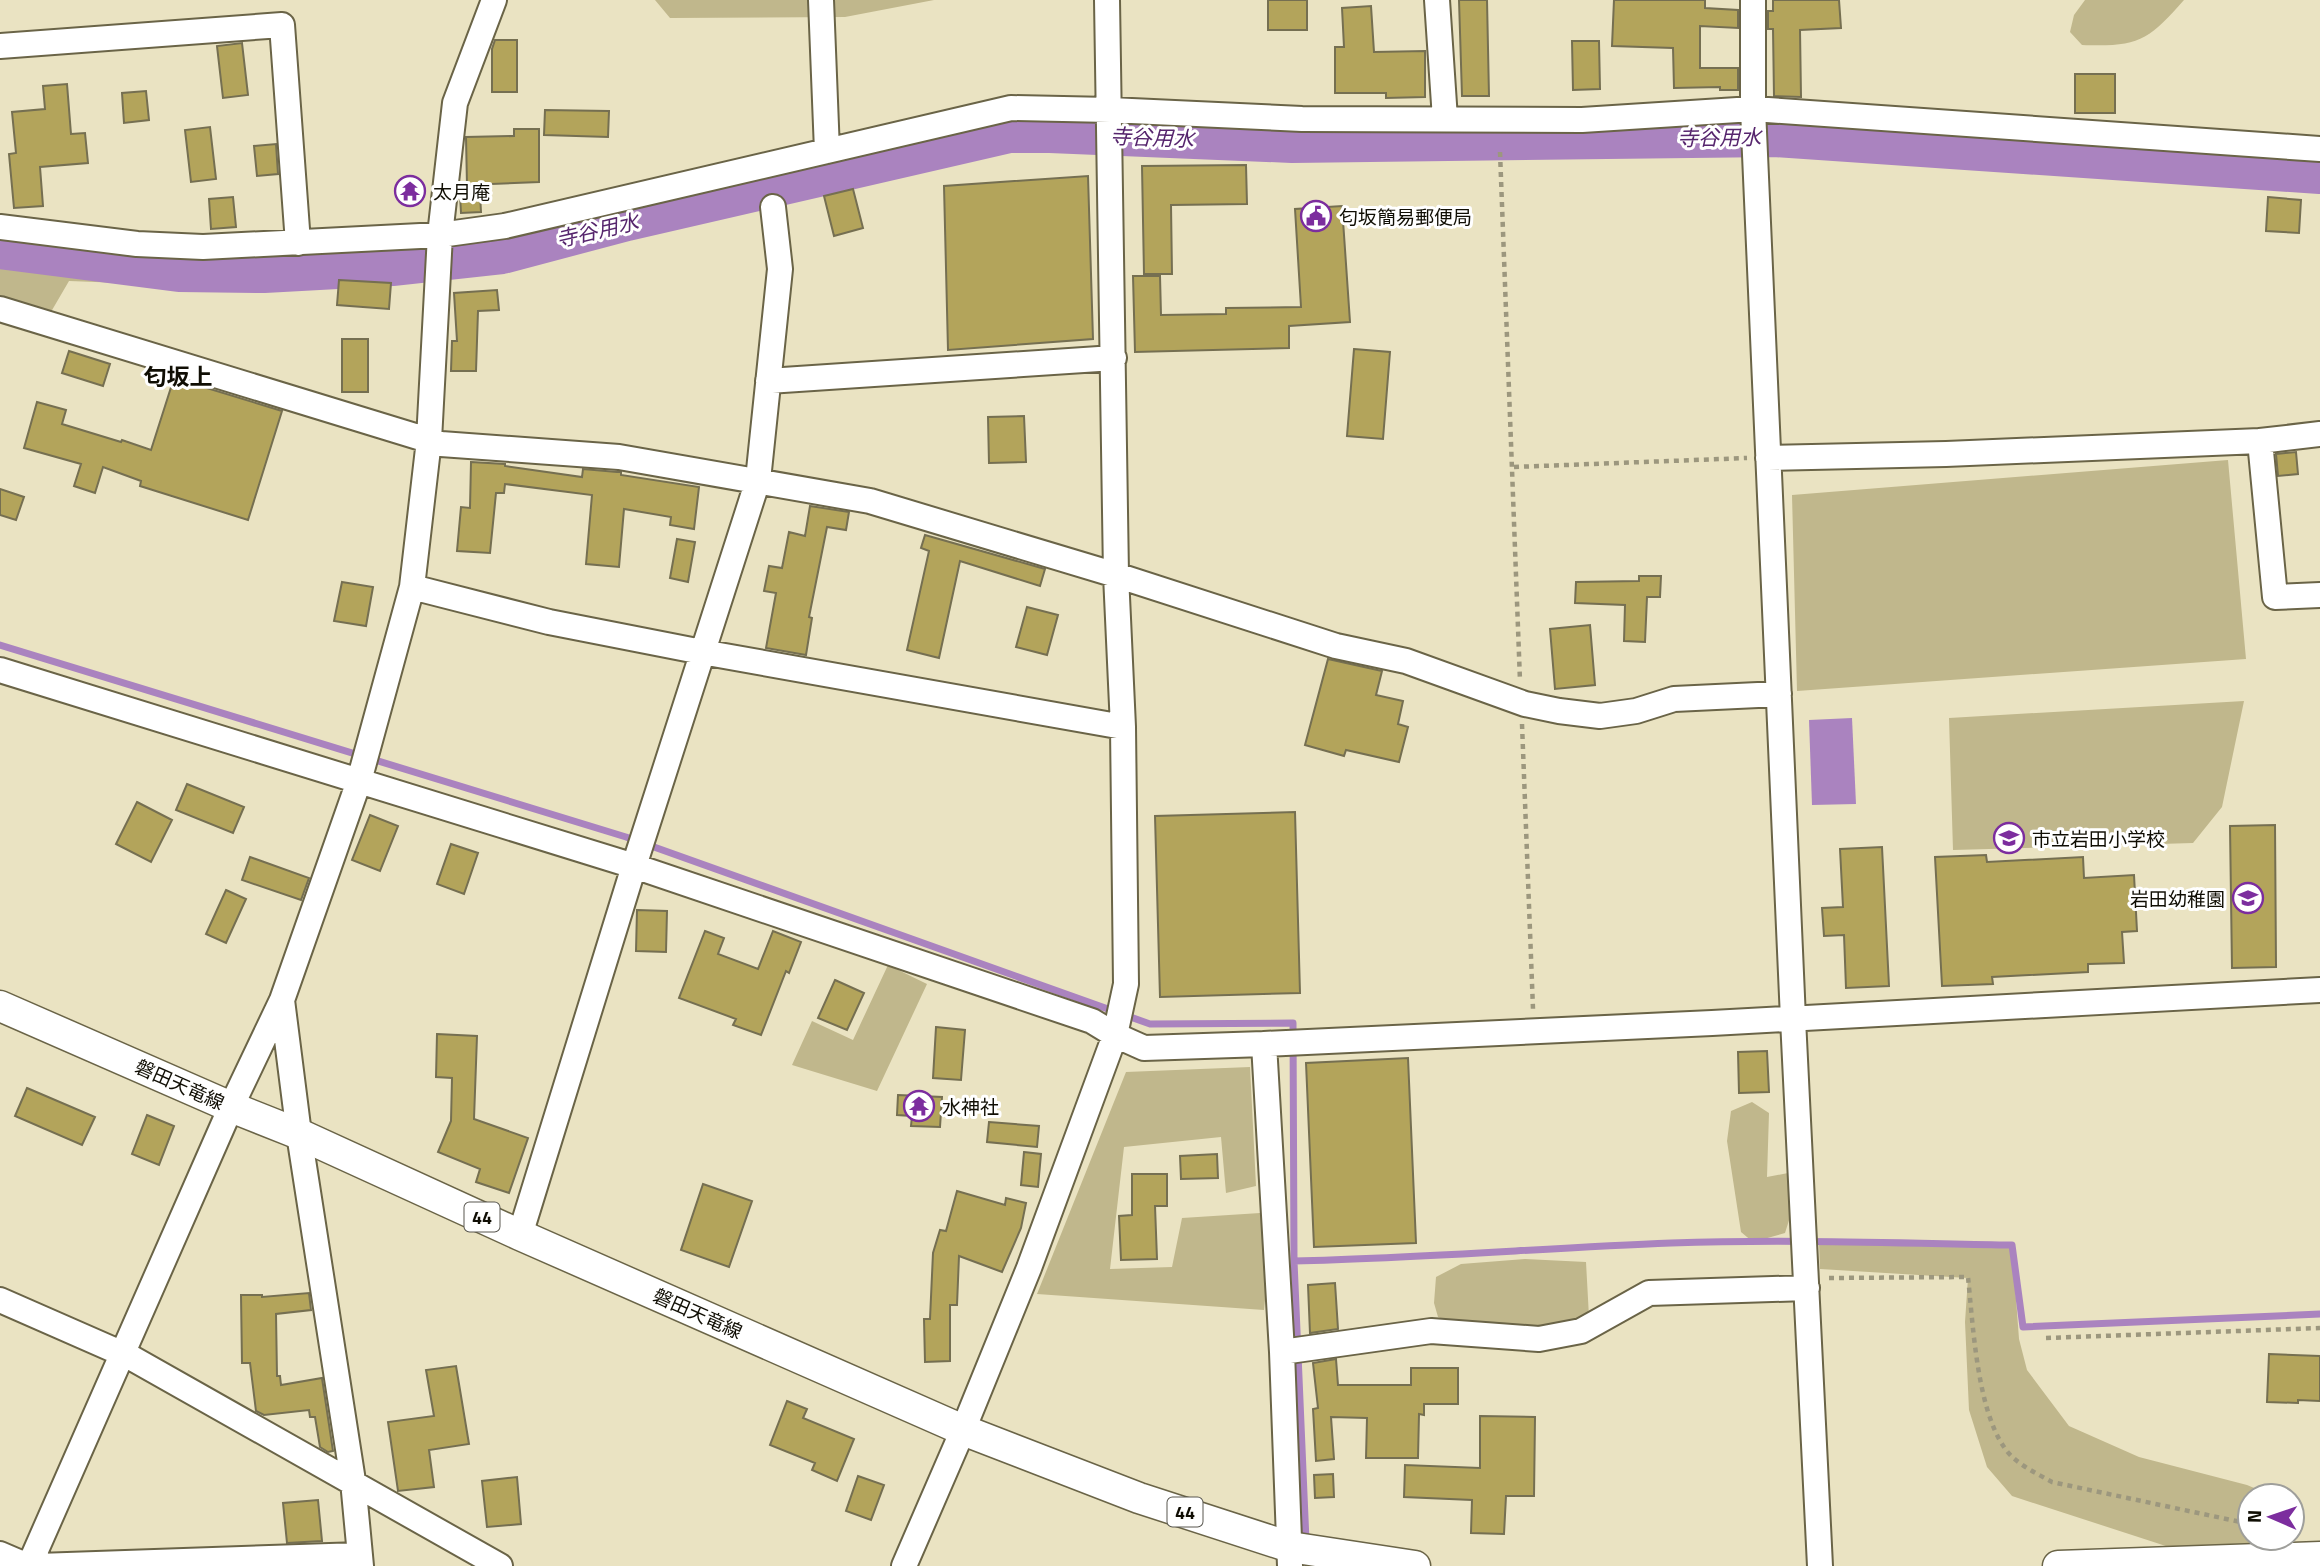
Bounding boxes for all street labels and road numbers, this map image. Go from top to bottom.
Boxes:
street label: 磐田天竜線 [131,1051,229,1117]
road number: 44 [464,1202,500,1232]
street label: 磐田天竜線 [649,1280,747,1346]
road number: 44 [1168,1498,1202,1526]

